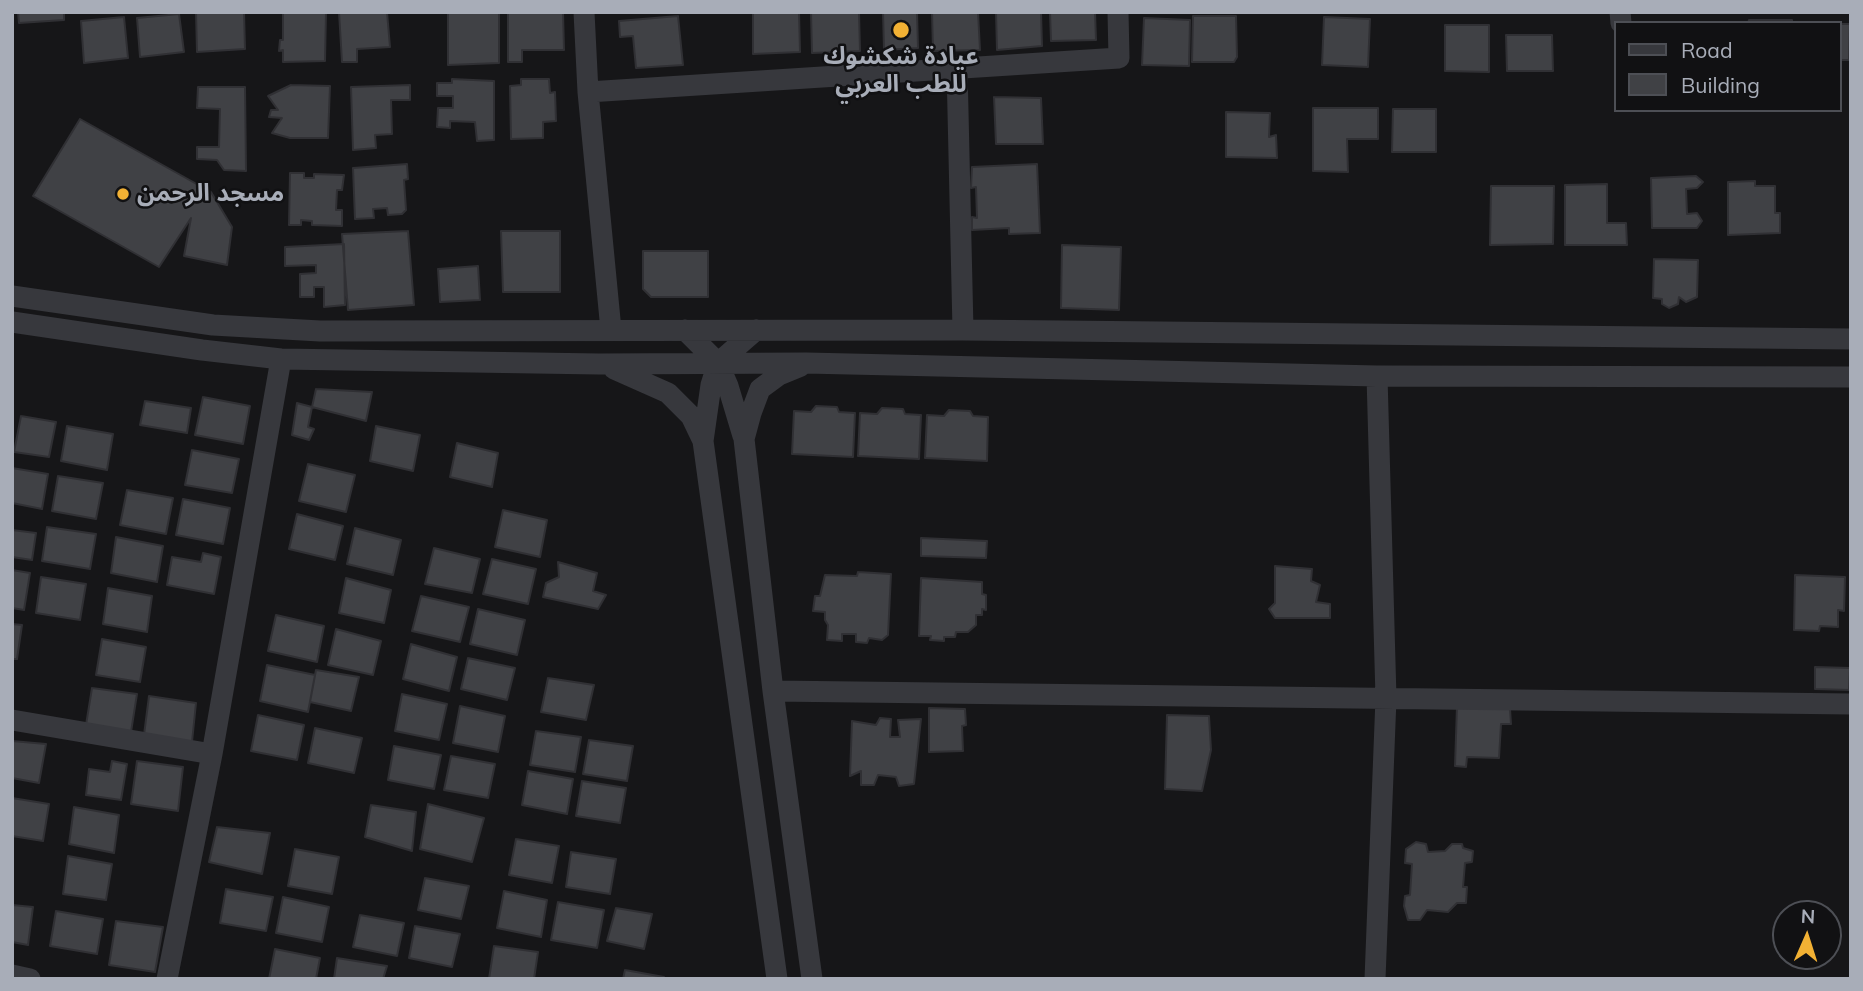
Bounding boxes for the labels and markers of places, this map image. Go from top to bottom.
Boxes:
marker: عيادة شكشوك للطب العربي [891,20,911,40]
place label: عيادة شكشوك للطب العربي [823,43,979,99]
place label: مسجد الرحمن [137,180,284,208]
marker: مسجد الرحمن [115,186,131,202]

